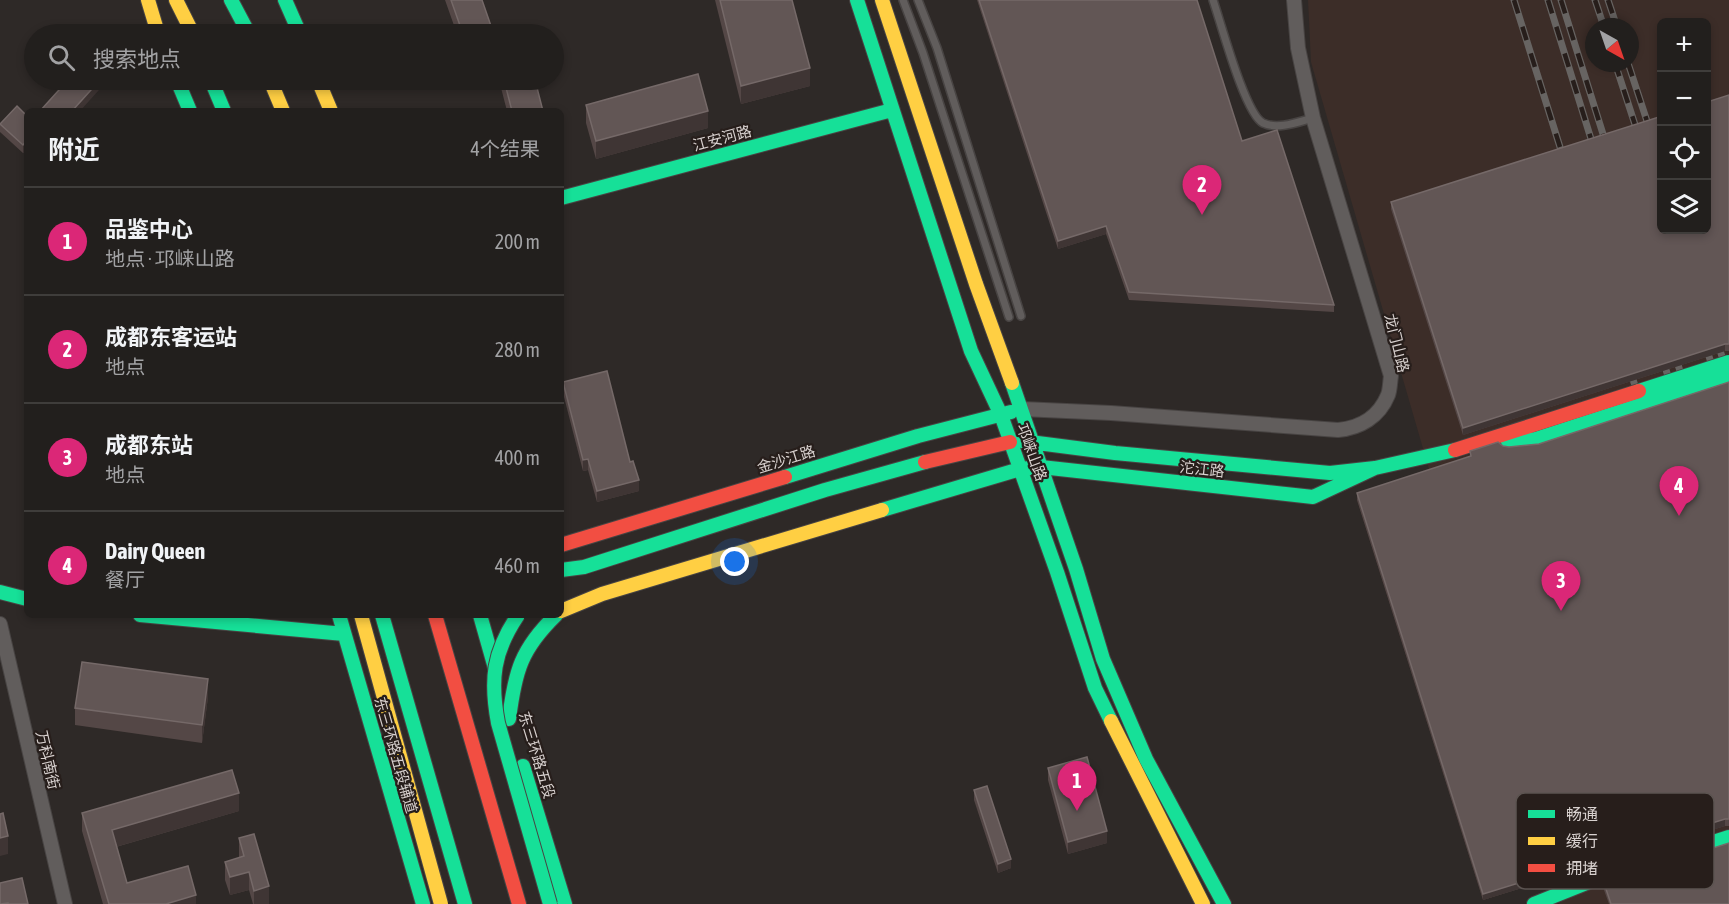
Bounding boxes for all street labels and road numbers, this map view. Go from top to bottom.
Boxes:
street label: 江安河路 [691,122,753,154]
street label: 龙门山路 [1381,312,1413,374]
street label: 邛崃山路 [1014,421,1050,483]
street label: 金沙江路 [755,442,817,476]
street label: 沱江路 [1179,458,1225,480]
street label: 东三环路五段辅道 [371,695,421,815]
street label: 东三环路五段 [516,709,558,801]
street label: 万科南街 [33,729,63,791]

